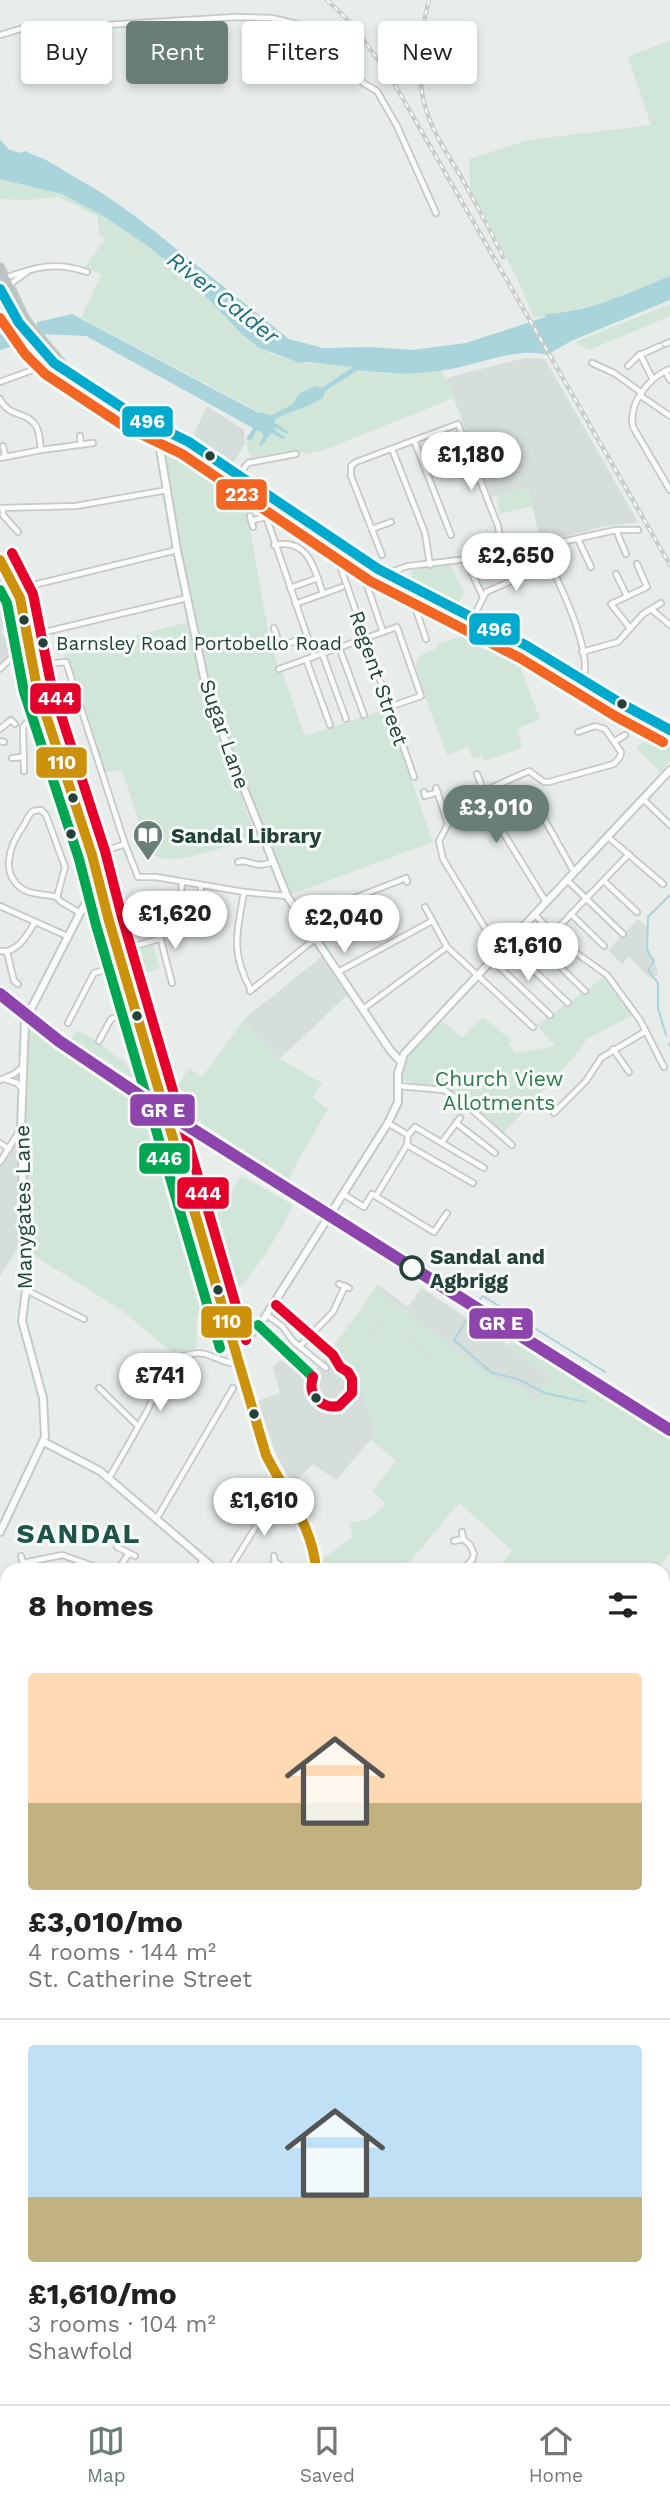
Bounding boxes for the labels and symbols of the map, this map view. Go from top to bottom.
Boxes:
water label: River Calder [162,246,285,351]
line badge: 496 [121,405,174,438]
text: 496 [129,410,165,433]
pin: £1,180 [414,433,528,492]
unlabelled marker [203,449,217,463]
line badge: 223 [215,478,268,511]
text: 223 [225,483,259,506]
pin: £2,650 [459,534,573,593]
street label: Regent Street [344,607,414,749]
line badge: 496 [468,612,521,646]
unlabelled marker [17,613,31,627]
text: 496 [476,618,512,641]
place label: Barnsley Road Portobello Road [56,632,342,655]
marker: Barnsley Road Portobello Road [36,636,50,650]
street label: Sugar Lane [195,676,255,792]
line badge: 444 [29,682,82,715]
text: 444 [38,687,74,710]
unlabelled marker [615,697,629,711]
line badge: 110 [35,746,88,779]
text: 110 [48,751,76,774]
pin: £3,010 [439,786,553,845]
unlabelled marker [66,791,80,805]
library icon: Sandal Library [131,818,165,862]
place label: Sandal Library [171,823,322,848]
unlabelled marker [64,827,78,841]
pin: £1,620 [118,892,232,951]
pin: £2,040 [287,895,401,955]
pin: £1,610 [471,923,585,983]
unlabelled marker [130,1009,144,1023]
park label: Church View Allotments [435,1066,563,1115]
line badge: GR E [129,1093,196,1127]
text: GR E [141,1099,185,1122]
street label: Manygates Lane [9,1125,37,1289]
line badge: 446 [138,1142,191,1175]
text: 446 [146,1147,182,1170]
line badge: 444 [176,1176,230,1210]
text: 444 [185,1182,221,1205]
place label: Sandal and Agbrigg [430,1244,545,1293]
marker: Sandal and Agbrigg [400,1256,424,1280]
unlabelled marker [211,1283,225,1297]
line badge: 110 [200,1305,253,1339]
line badge: GR E [468,1307,534,1340]
text: 110 [213,1310,241,1333]
text: GR E [479,1312,523,1335]
pin: £741 [119,1354,201,1413]
unlabelled marker [309,1391,323,1405]
unlabelled marker [247,1407,261,1421]
pin: £1,610 [207,1478,321,1538]
district label: SANDAL [17,1517,141,1550]

